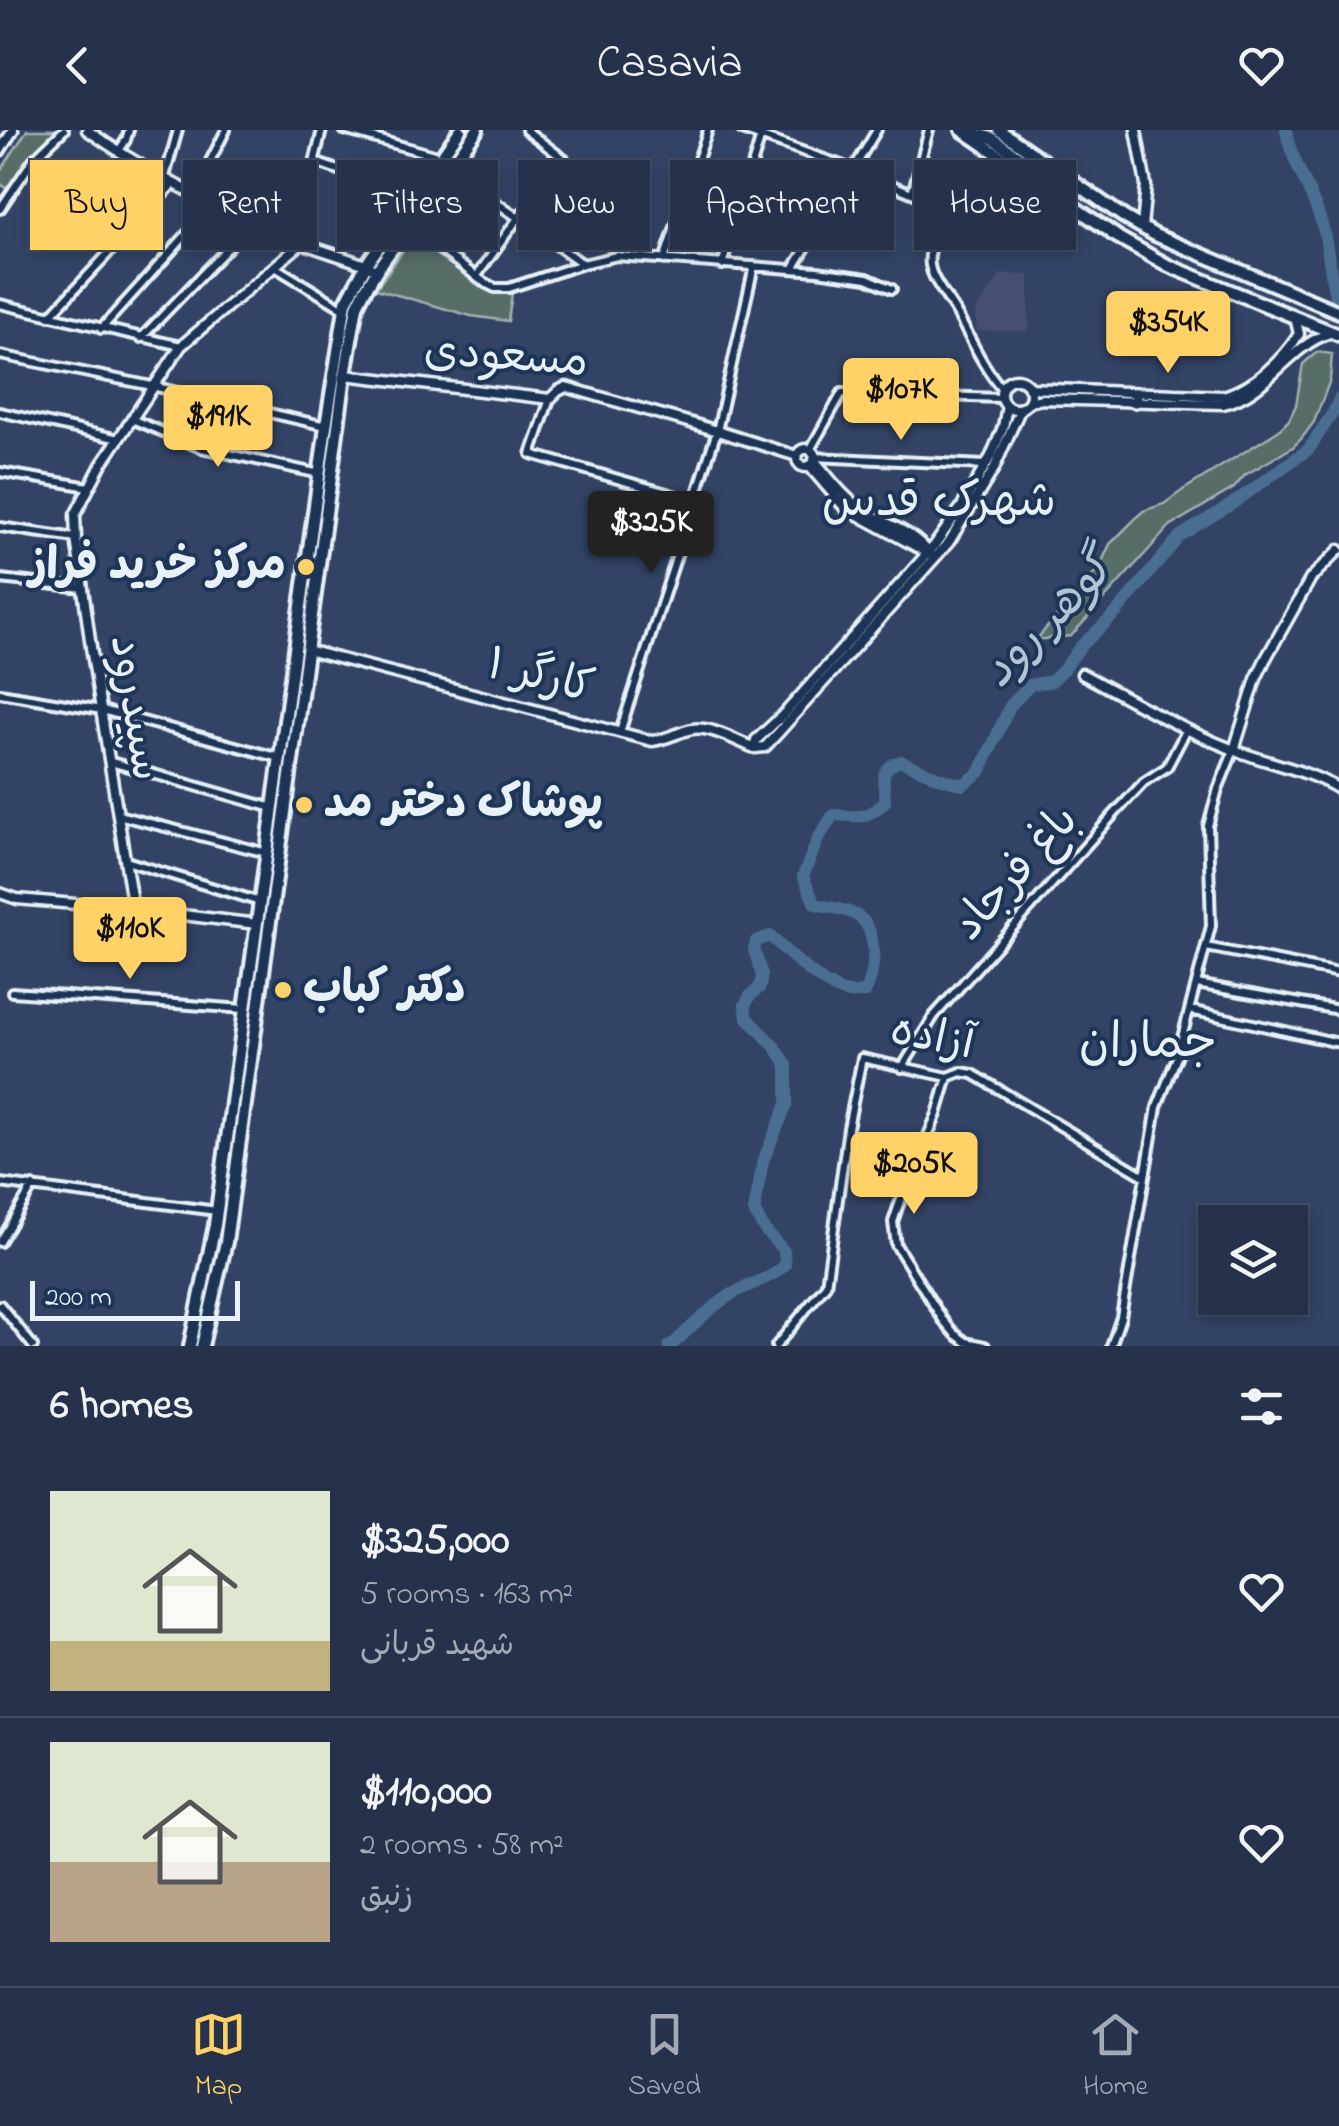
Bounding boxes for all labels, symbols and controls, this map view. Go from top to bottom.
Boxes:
text: Casavia [597,32,742,98]
icon: back [50,38,105,93]
icon: heart [1234,38,1289,93]
chip: Buy [30,160,163,250]
chip: Rent [183,160,317,250]
chip: Filters [337,160,498,250]
chip: New [518,160,650,250]
chip: Apartment [670,160,894,250]
chip: House [914,160,1076,250]
pin: $354K [1098,291,1238,376]
text: $354K [1128,300,1208,347]
street label: مسعودی [422,319,590,397]
pin: $107K [831,358,971,443]
text: $107K [865,367,937,414]
pin: $191K [148,385,288,470]
text: $191K [186,394,250,441]
district label: شهرک قدس [822,468,1056,538]
pin: $325K [581,491,721,576]
text: $325K [610,500,692,547]
water label: گوهر رود [966,531,1137,705]
place label: مرکز خرید فراز [25,534,286,600]
marker: مرکز خرید فراز [295,556,317,578]
street label: سپیدرود [90,630,178,786]
street label: کارگر ۱ [480,633,600,723]
place label: پوشاک دختر مد [324,772,603,838]
street label: باغ فرجاد [938,791,1096,957]
marker: پوشاک دختر مد [293,794,315,816]
pin: $110K [60,897,200,982]
text: $110K [95,906,165,953]
place label: دکتر کباب [303,957,466,1023]
marker: دکتر کباب [272,979,294,1001]
street label: آزاده [885,999,981,1080]
district label: جماران [1079,1009,1217,1079]
pin: $205K [844,1132,984,1217]
text: $205K [873,1141,955,1188]
map controls [1198,1205,1308,1315]
button: layers [1198,1205,1308,1315]
scale bar [30,1276,240,1320]
text: 200 m [45,1278,112,1319]
text: 6 homes [50,1376,194,1437]
icon: filters [1234,1379,1289,1434]
text: $325,000 [360,1511,509,1572]
icon: home [130,1531,250,1651]
icon: heart [1234,1564,1289,1619]
text: 5 rooms · 163 m² [360,1572,573,1619]
text: شهید قربانی [360,1623,514,1670]
text: $110,000 [360,1762,492,1823]
icon: home [130,1782,250,1902]
icon: heart [1234,1815,1289,1870]
text: 2 rooms · 58 m² [360,1823,564,1870]
text: زنبق [360,1874,413,1921]
tab: Map [191,2007,246,2108]
tab: Saved [628,2007,701,2108]
tab: Home [1083,2007,1148,2108]

